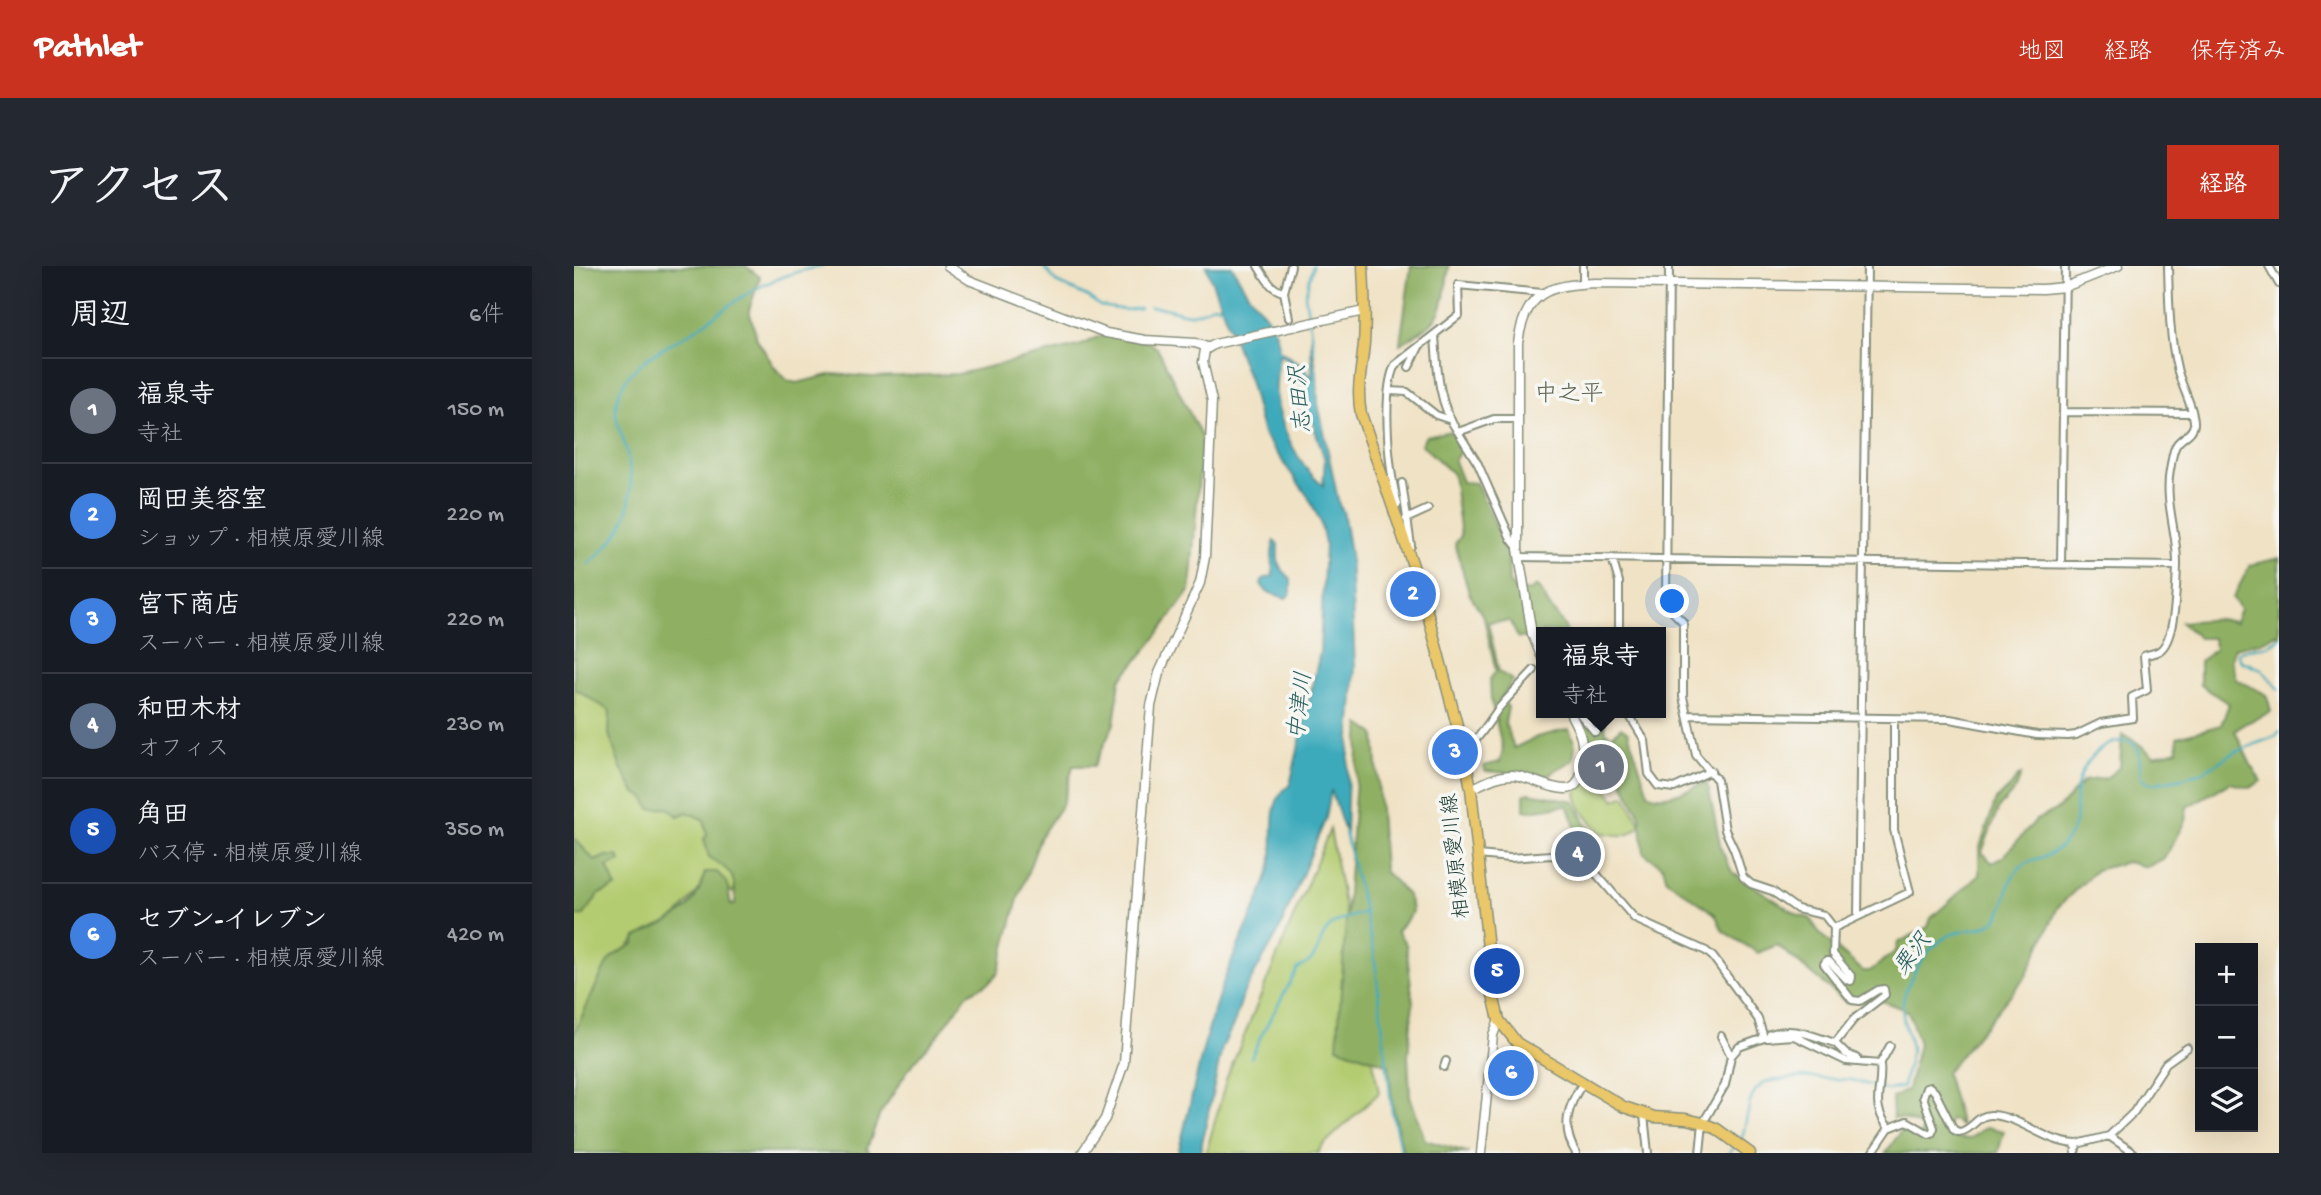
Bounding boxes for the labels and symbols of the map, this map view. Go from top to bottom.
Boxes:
water label: 志田沢 [1284,362,1318,435]
district label: 中之平 [1535,381,1604,409]
pin: 2 [1390,568,1436,620]
your location [1655,584,1689,618]
water label: 中津川 [1283,670,1320,742]
pin: 3 [1432,726,1478,778]
pin: 1 [1578,741,1624,793]
street label: 相模原愛川線 [1437,792,1477,920]
pin: 4 [1555,828,1601,880]
water label: 栗沢 [1889,928,1939,981]
pin: 5 [1474,945,1520,997]
pin: 6 [1488,1047,1534,1099]

